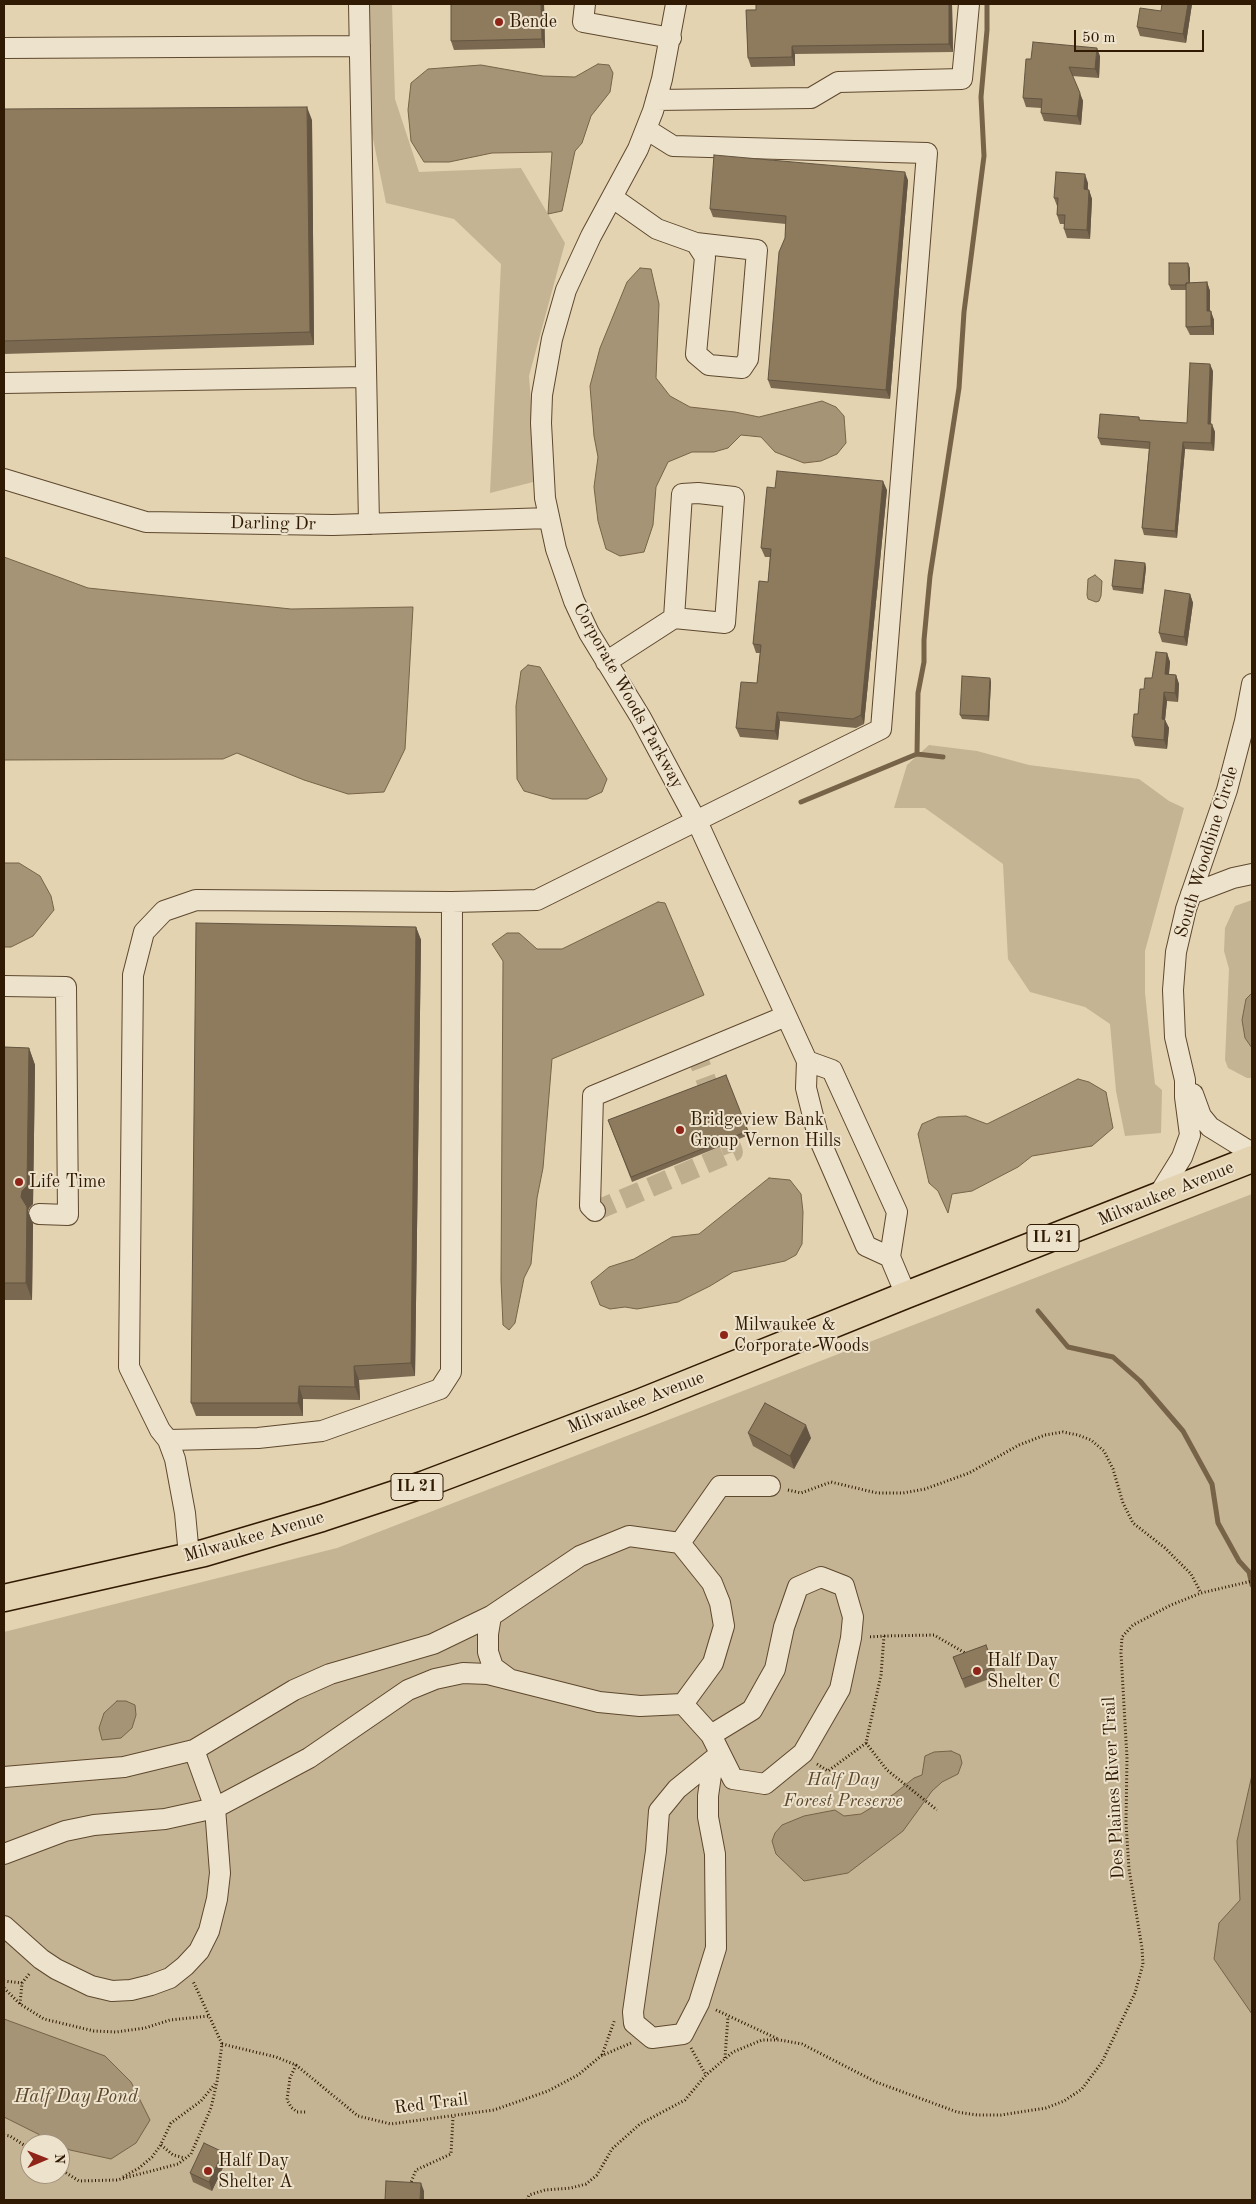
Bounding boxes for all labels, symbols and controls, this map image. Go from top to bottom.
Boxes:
place label: Bende [509,11,557,33]
marker: Bende [493,16,505,28]
scale bar [1076,20,1206,52]
text: 50 m [1082,31,1116,46]
street label: Darling Dr [230,512,316,536]
street label: Corporate Woods Parkway [568,599,688,793]
street label: South Woodbine Circle [1171,764,1243,940]
place label: Bridgeview Bank Group Vernon Hills [690,1109,841,1152]
marker: Bridgeview Bank Group Vernon Hills [674,1124,686,1136]
street label: Milwaukee Avenue [1095,1157,1237,1231]
place label: Life Time [29,1171,105,1193]
marker: Life Time [13,1176,25,1188]
road number: IL 21 [1027,1224,1079,1252]
place label: Milwaukee & Corporate Woods [734,1314,869,1356]
marker: Milwaukee & Corporate Woods [718,1329,730,1341]
street label: Milwaukee Avenue [565,1367,707,1439]
road number: IL 21 [391,1474,443,1500]
street label: Milwaukee Avenue [181,1507,327,1567]
place label: Half Day Shelter C [987,1650,1060,1692]
marker: Half Day Shelter C [971,1665,983,1677]
street label: Des Plaines River Trail [1098,1696,1130,1880]
park label: Half Day Forest Preserve [783,1769,903,1812]
water label: Half Day Pond [14,2086,138,2108]
street label: Red Trail [393,2089,469,2119]
north arrow [20,2134,70,2184]
place label: Half Day Shelter A [218,2150,293,2192]
text: N [52,2153,66,2164]
marker: Half Day Shelter A [202,2165,214,2177]

